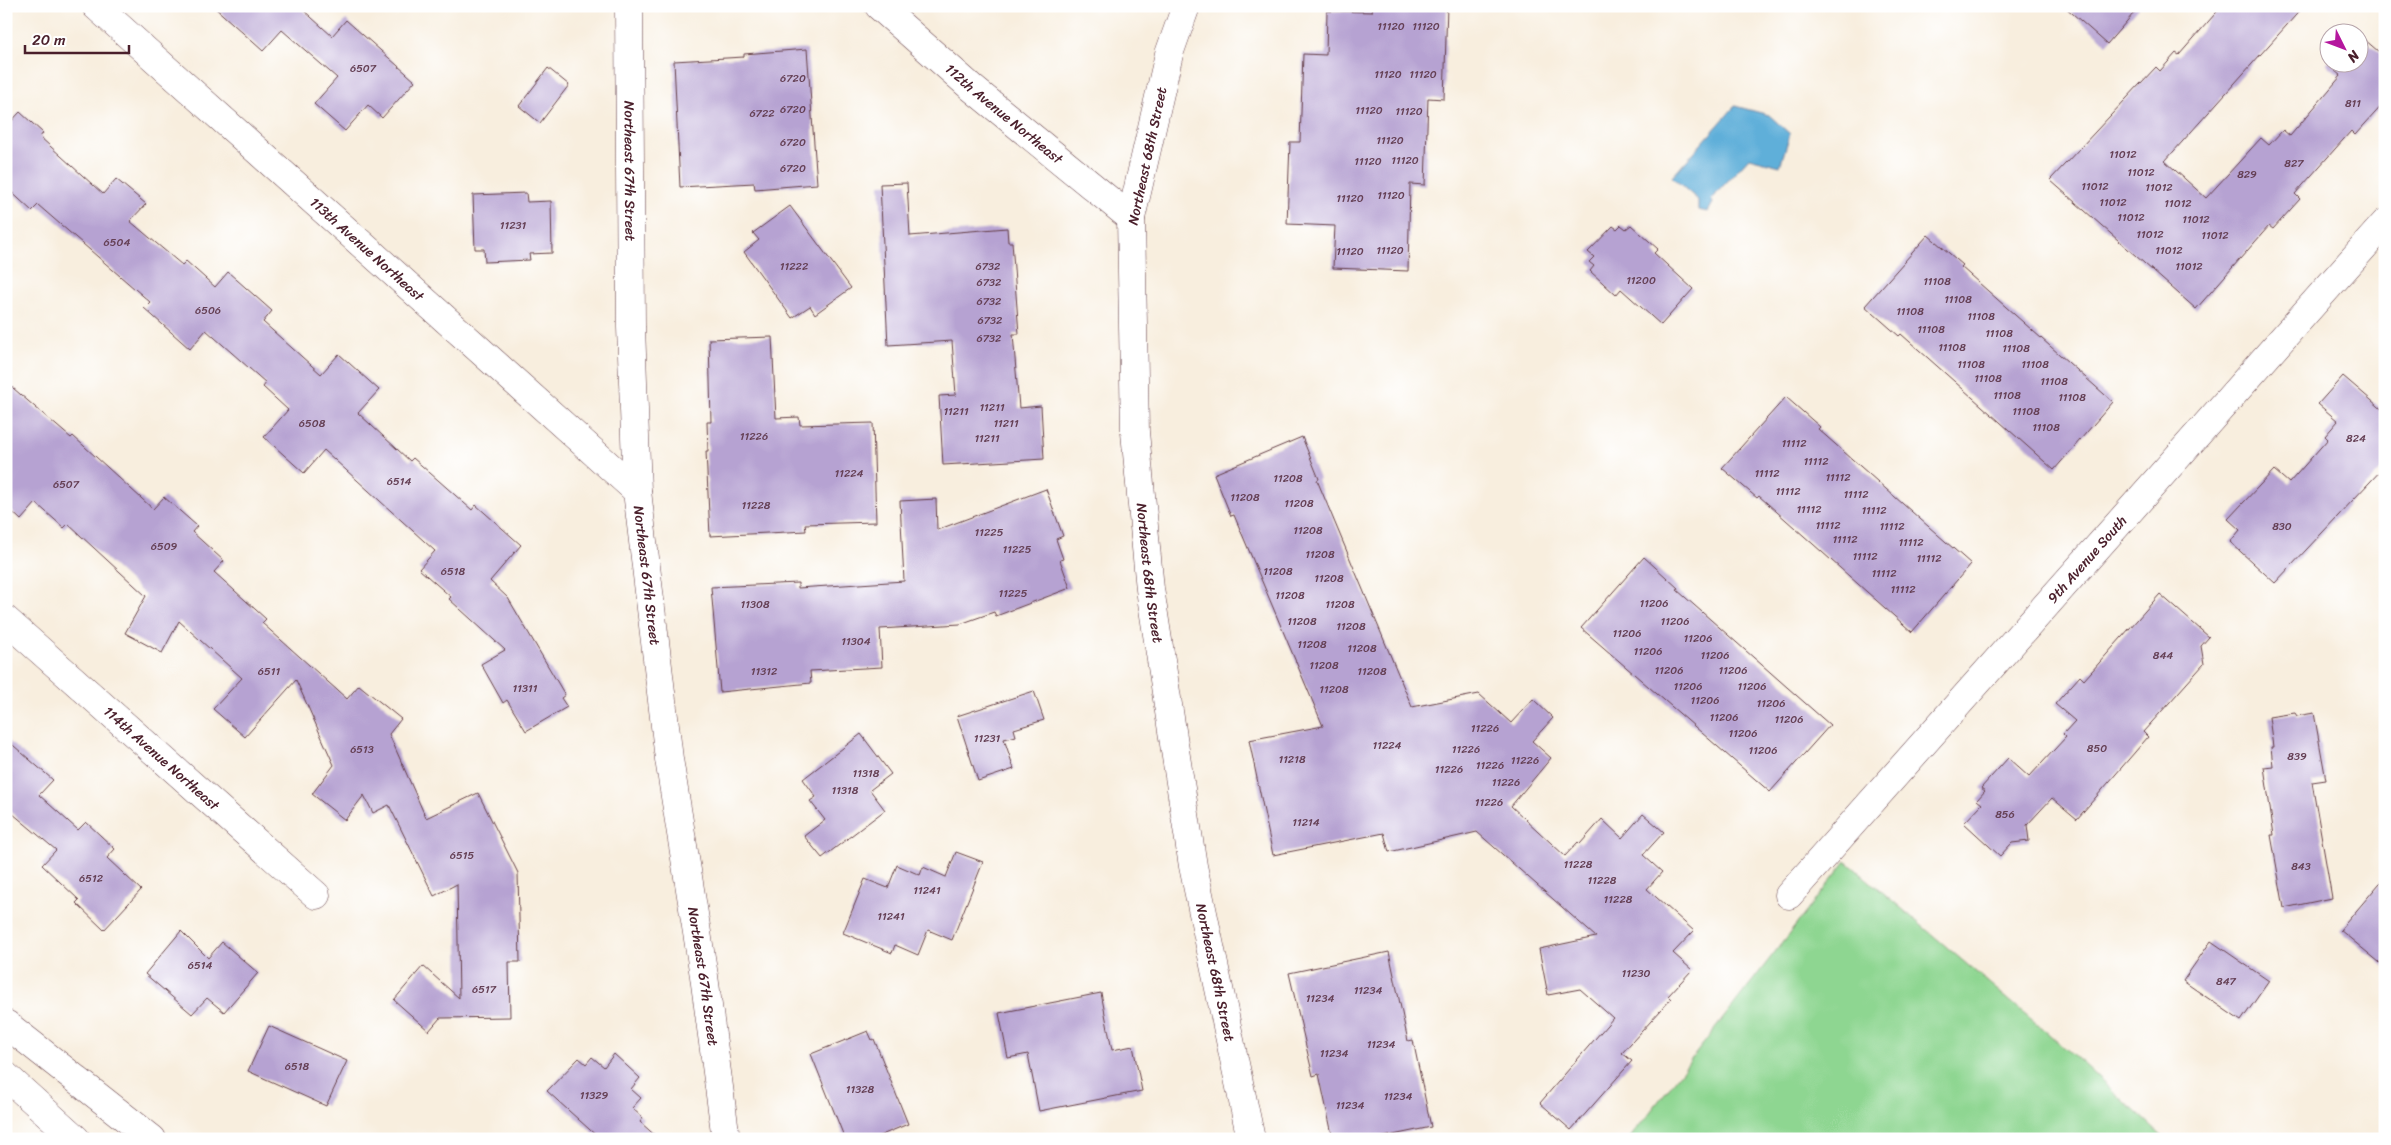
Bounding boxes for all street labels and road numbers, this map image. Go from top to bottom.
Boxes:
street label: 112th Avenue Northeast [939,57,1069,172]
street label: Northeast 68th Street [1121,85,1174,227]
street label: Northeast 67th Street [617,101,642,241]
street label: 113th Avenue Northeast [304,191,431,309]
street label: Northeast 68th Street [1129,502,1170,645]
street label: Northeast 67th Street [626,504,667,646]
street label: 9th Avenue South [2041,510,2133,609]
street label: 114th Avenue Northeast [98,700,226,818]
street label: Northeast 68th Street [1188,901,1242,1044]
street label: Northeast 67th Street [680,905,725,1047]

